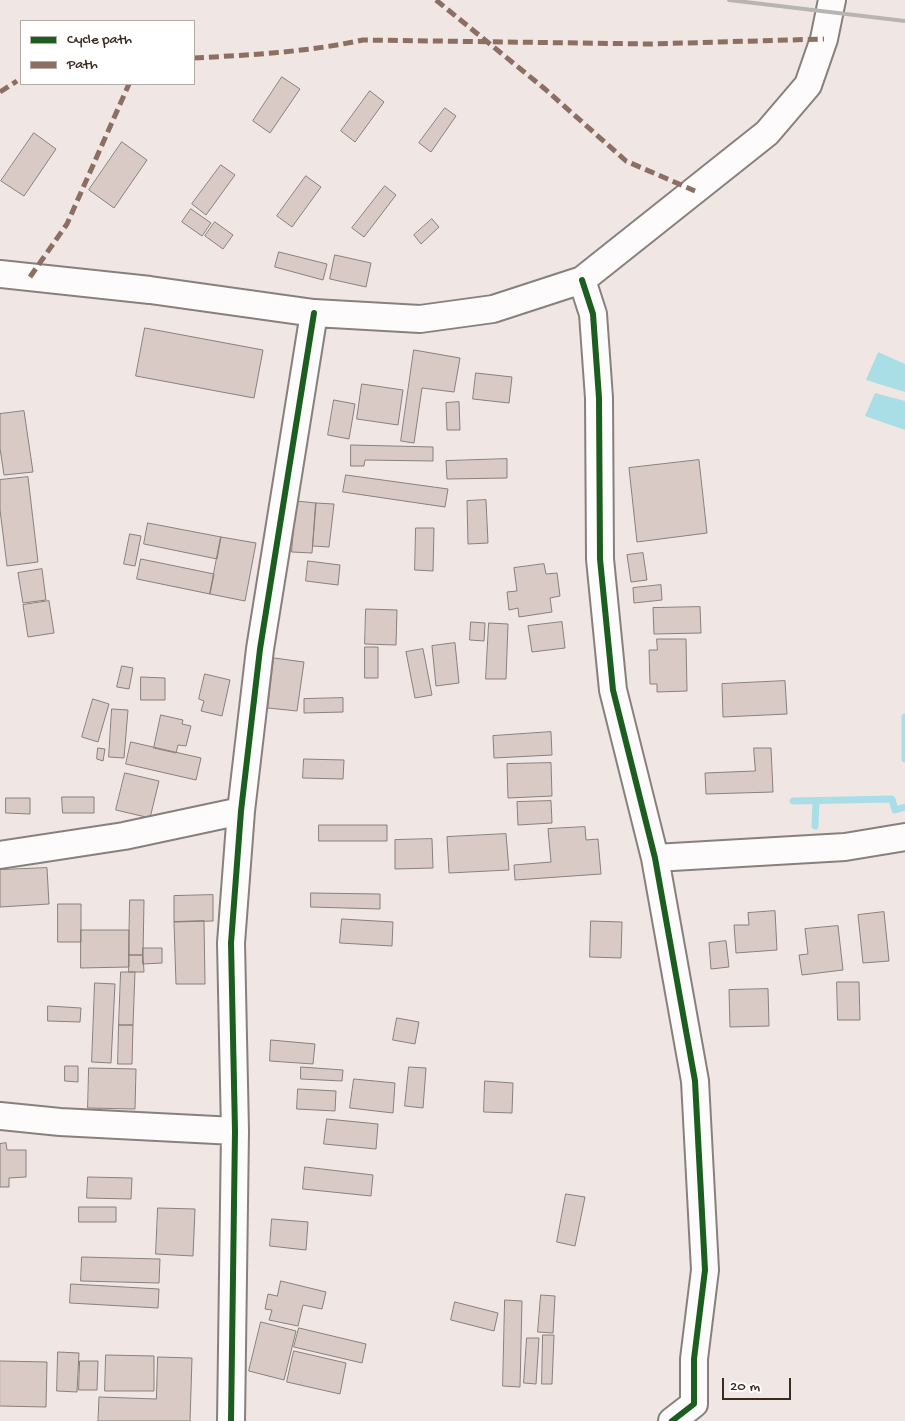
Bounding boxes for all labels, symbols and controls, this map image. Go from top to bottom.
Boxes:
legend [20,20,195,85]
text: Cycle path [67,31,132,49]
text: Path [67,56,98,74]
scale bar [725,1368,794,1400]
text: 20 m [730,1378,760,1396]

